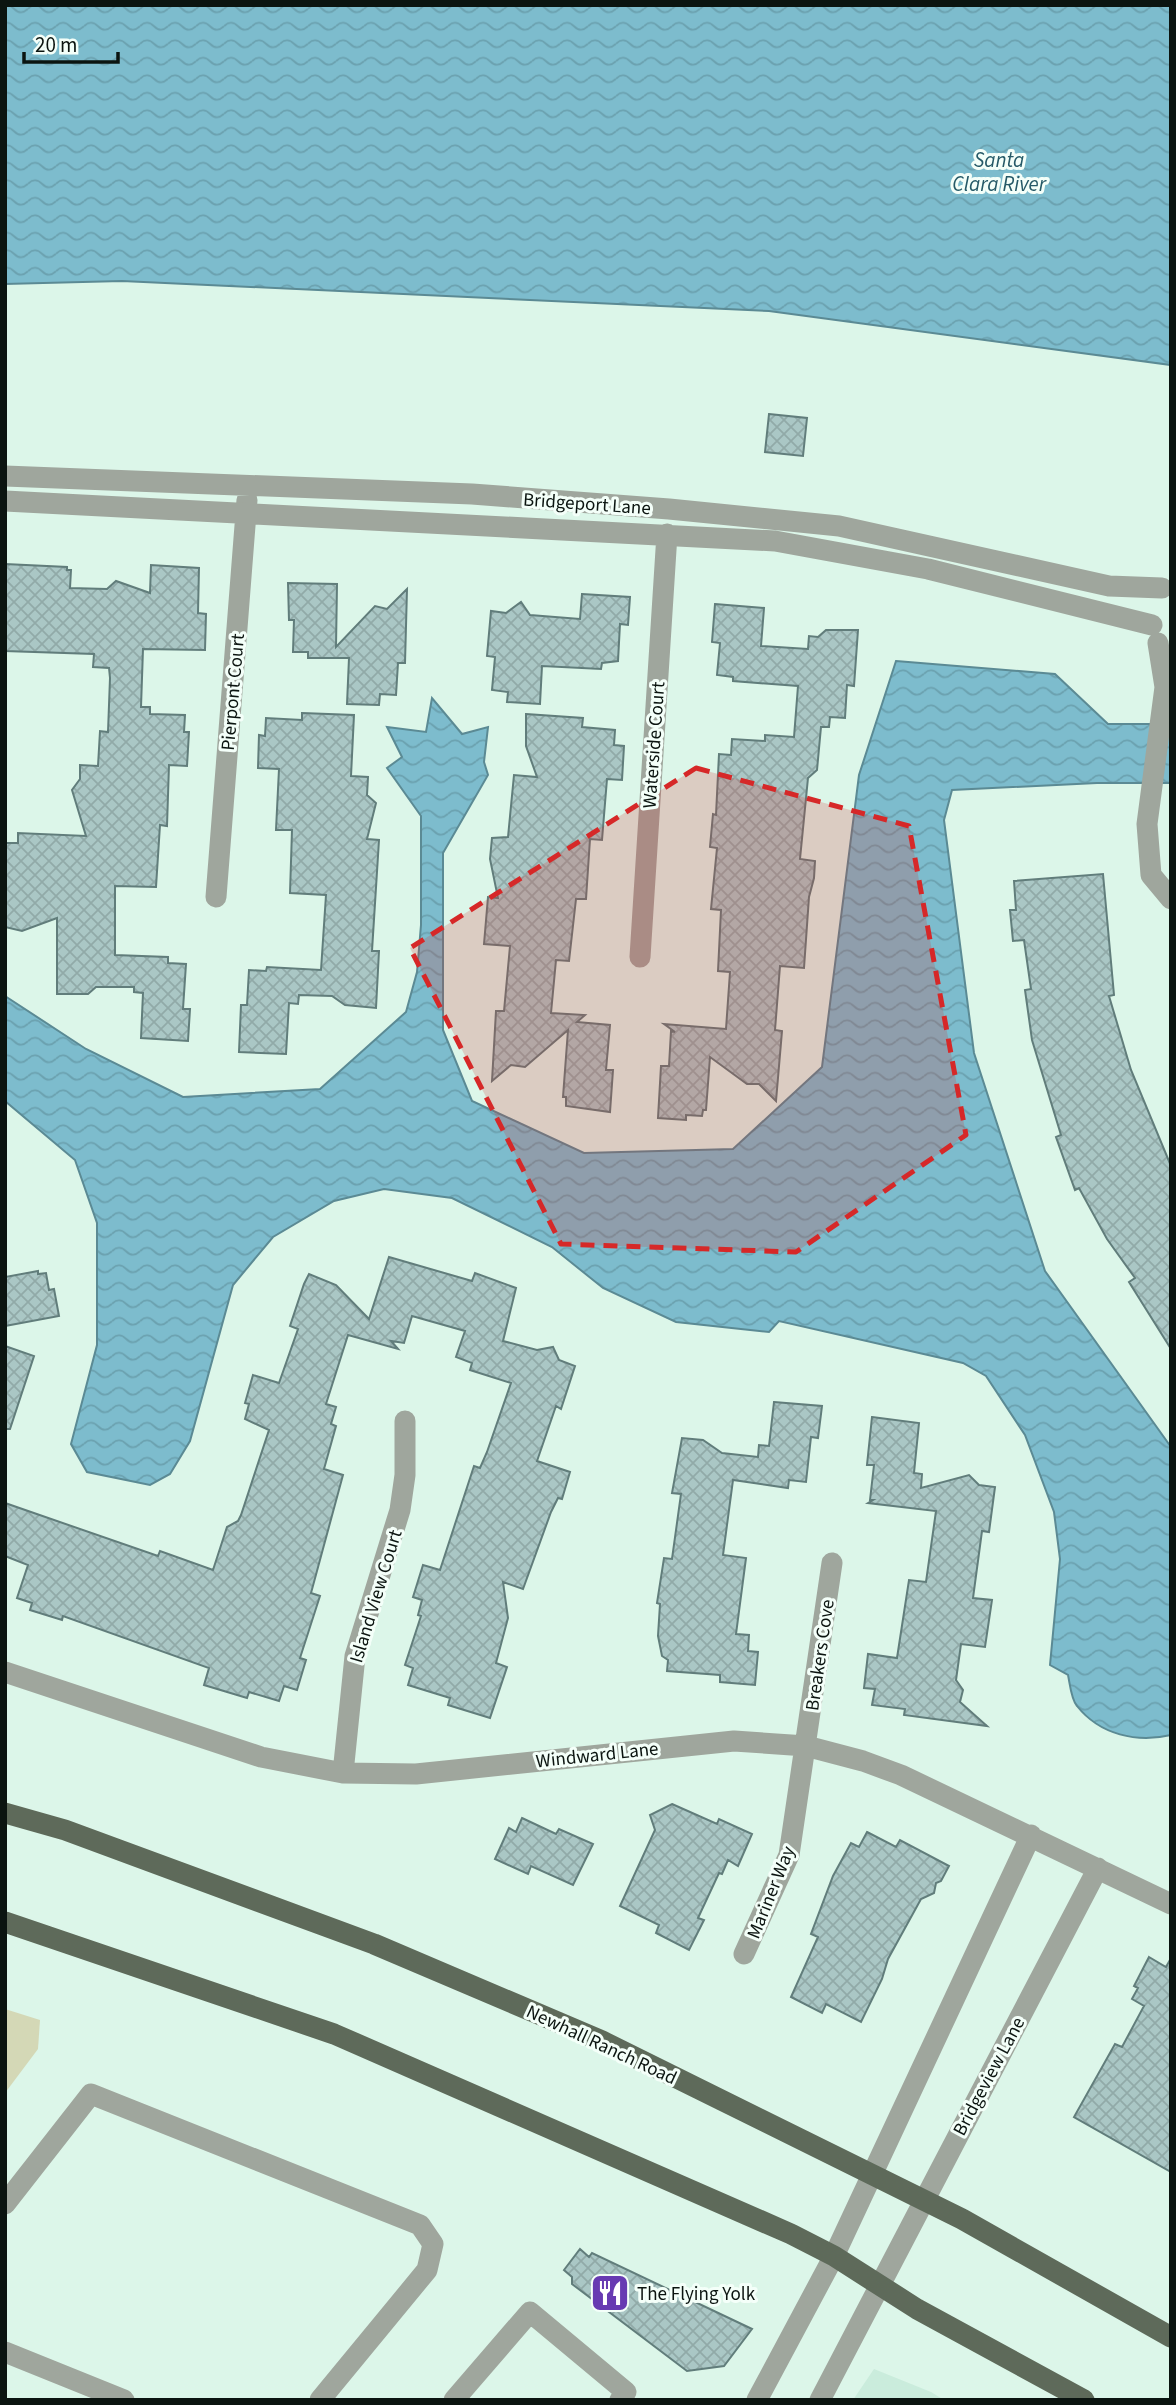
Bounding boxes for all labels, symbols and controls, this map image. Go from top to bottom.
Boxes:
scale bar [24,21,119,65]
text: 20 m [35,30,77,60]
water label: Santa Clara River [952,145,1047,199]
street label: Bridgeport Lane [522,487,652,522]
street label: Pierpont Court [215,632,252,752]
street label: Waterside Court [637,680,672,809]
street label: Island View Court [343,1526,410,1666]
street label: Breakers Cove [799,1598,842,1713]
street label: Windward Lane [535,1736,660,1775]
street label: Mariner Way [741,1842,802,1943]
street label: Newhall Ranch Road [522,1999,681,2092]
street label: Bridgeview Lane [947,2013,1032,2141]
restaurant icon: The Flying Yolk [589,2272,631,2314]
place label: The Flying Yolk [637,2281,756,2308]

